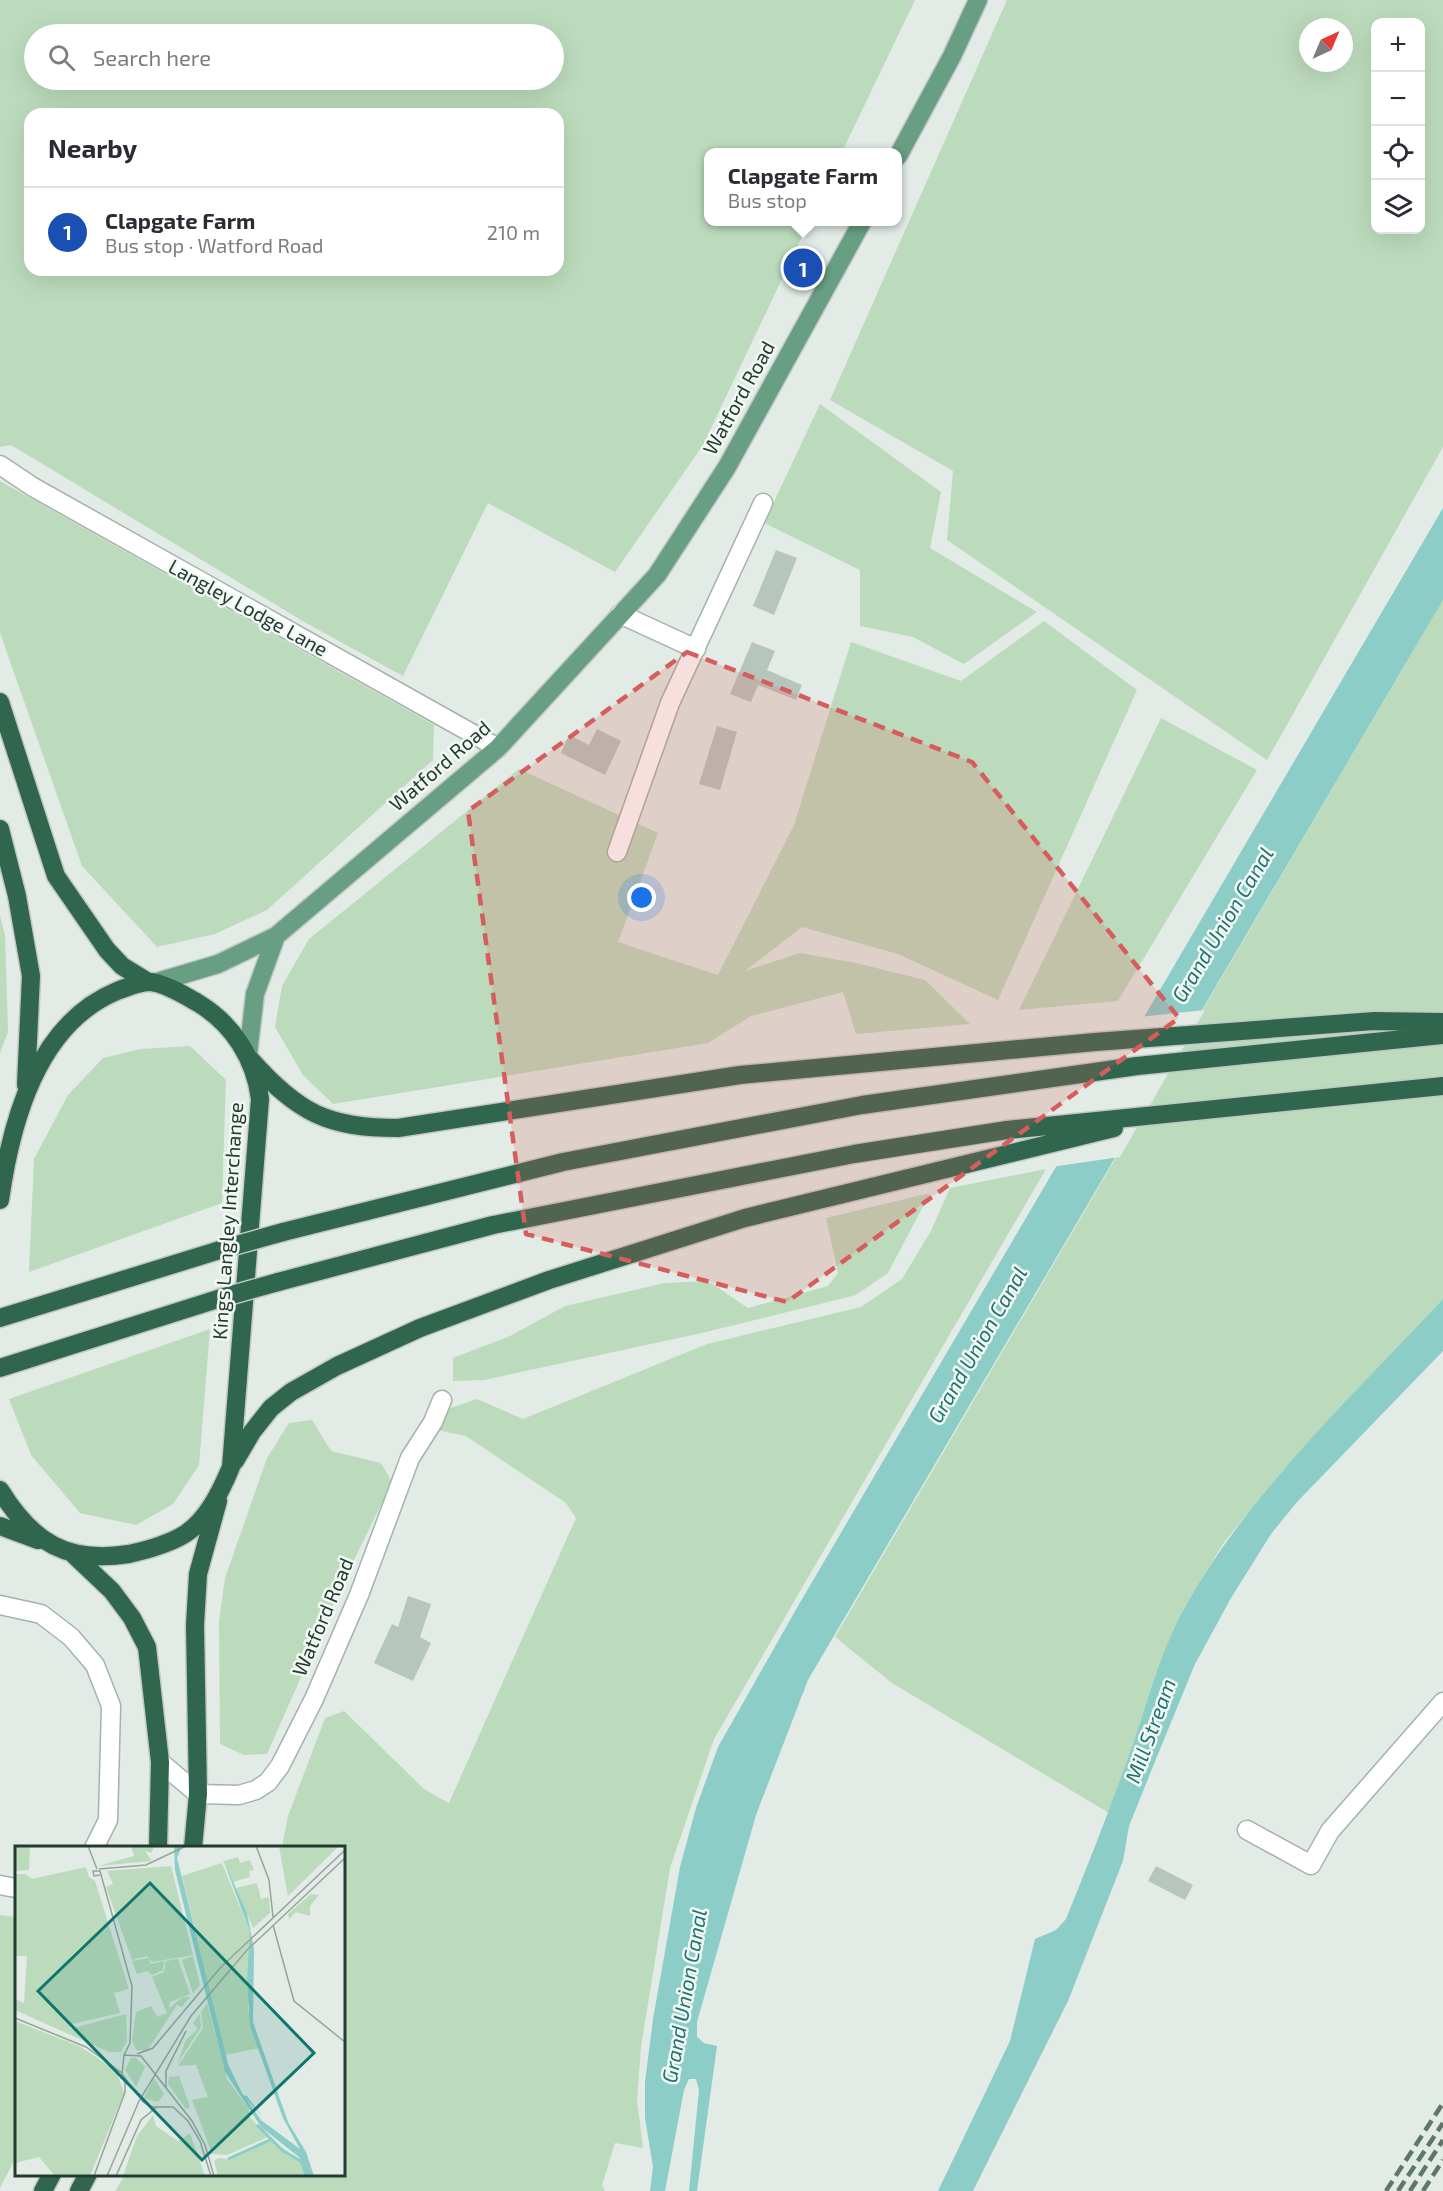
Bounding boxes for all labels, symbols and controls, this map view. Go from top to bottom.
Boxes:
north arrow [1299,18,1353,72]
map controls [1371,18,1425,234]
button: + [1371,18,1425,72]
search box [24,24,564,90]
icon: search [45,41,78,74]
text: Search here [93,44,211,70]
button: − [1371,72,1425,126]
button: locate [1371,126,1425,180]
text: Nearby [48,132,137,163]
popup [704,148,902,226]
text: Clapgate Farm [728,162,878,188]
button: layers [1371,180,1425,234]
text: Bus stop [728,188,807,212]
text: Clapgate Farm [105,207,255,233]
text: 1 [63,220,72,244]
text: 210 m [487,220,540,244]
text: Bus stop · Watford Road [105,233,323,257]
pin: 1 [784,246,822,290]
street label: Watford Road [697,337,779,458]
street label: Langley Lodge Lane [165,553,332,661]
street label: Watford Road [384,715,495,816]
water label: Grand Union Canal [1166,842,1278,1006]
your location [627,883,656,912]
street label: Kings Langley Interchange [207,1101,247,1341]
water label: Grand Union Canal [922,1262,1032,1427]
street label: Watford Road [286,1554,358,1679]
water label: Mill Stream [1119,1675,1180,1786]
inset map [15,1846,345,2176]
water label: Grand Union Canal [656,1907,711,2085]

